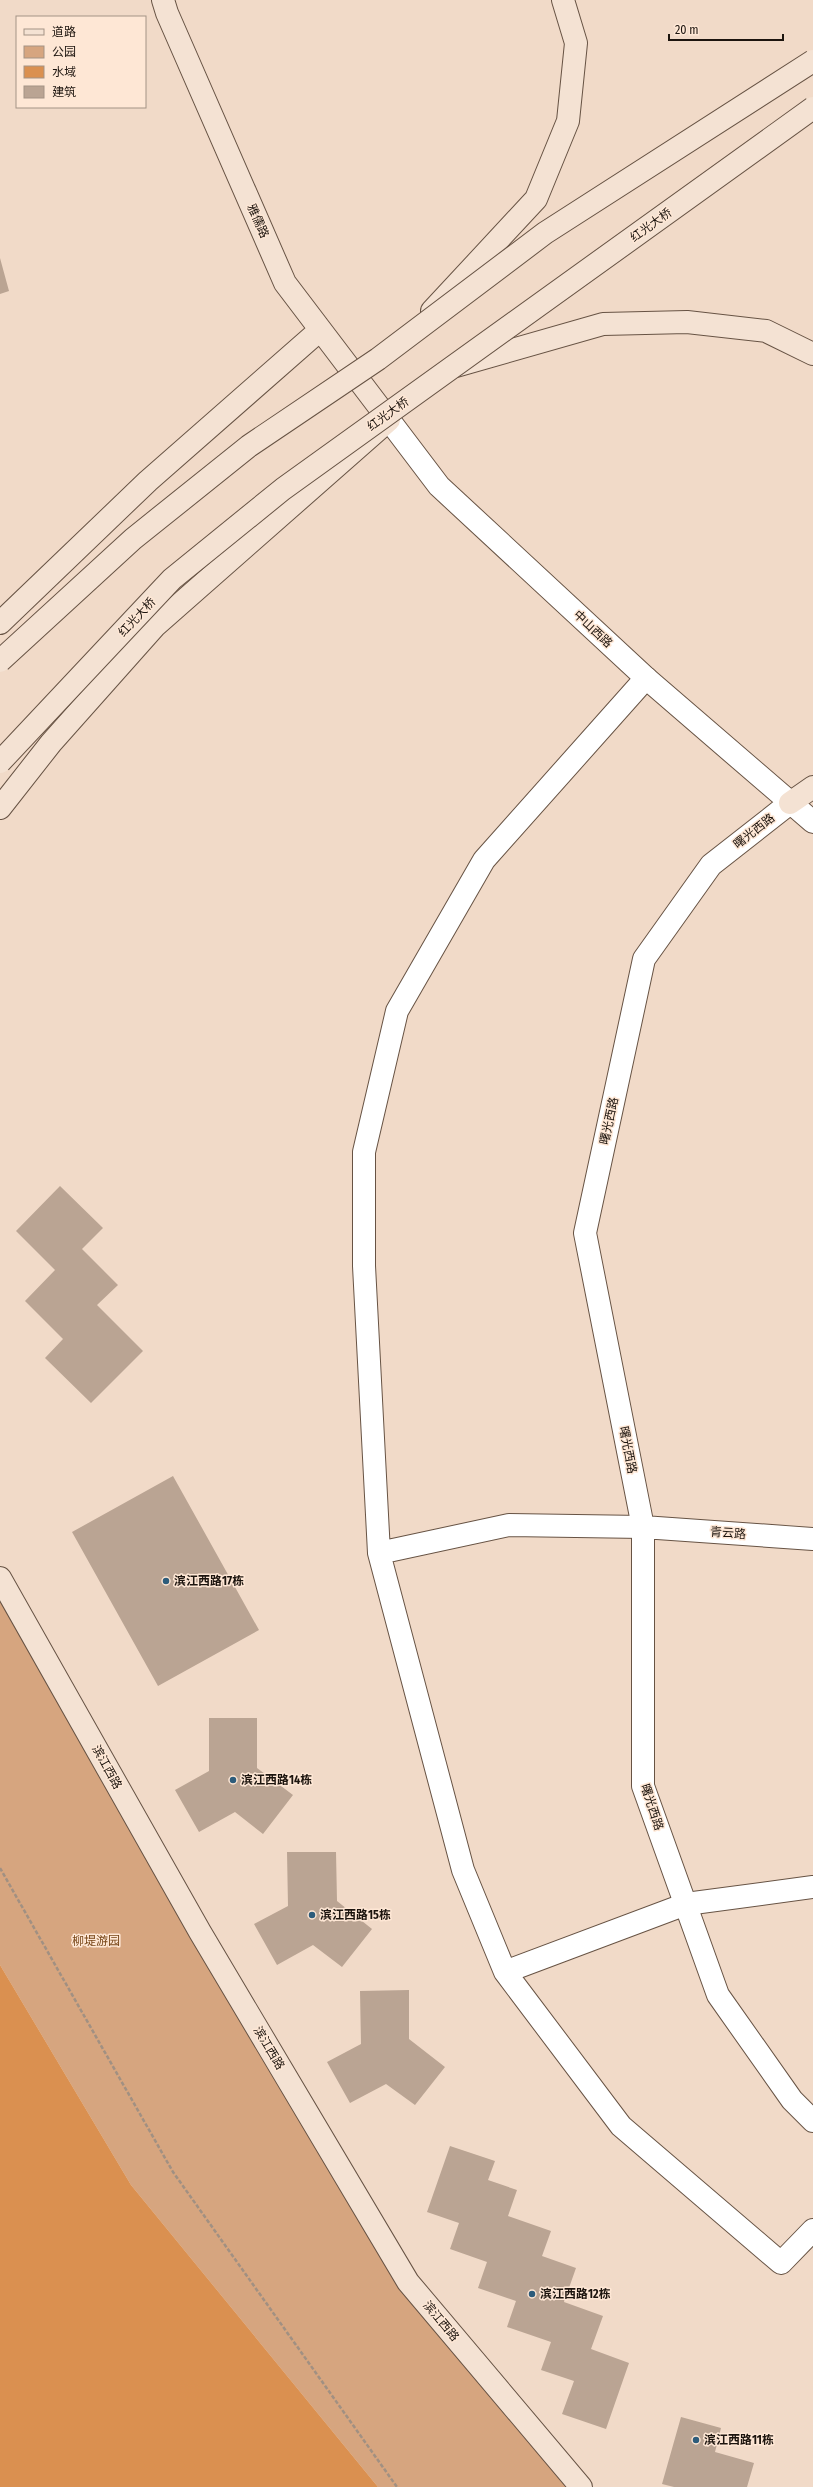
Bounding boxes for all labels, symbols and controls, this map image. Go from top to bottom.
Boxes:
legend [16,16,146,108]
scale bar [669,16,783,42]
text: 20 m [675,23,699,37]
text: 道路 [52,25,76,39]
text: 公园 [52,45,76,59]
text: 水域 [52,65,76,79]
text: 建筑 [52,85,76,99]
street label: 雅儒路 [244,202,272,240]
street label: 红光大桥 [627,205,675,245]
street label: 红光大桥 [364,394,412,434]
street label: 红光大桥 [116,595,158,639]
street label: 中山西路 [571,608,615,650]
street label: 曙光西路 [731,811,777,851]
street label: 曙光西路 [597,1096,621,1146]
street label: 曙光西路 [617,1425,639,1475]
street label: 青云路 [710,1525,746,1541]
place label: 滨江西路17栋 [174,1574,244,1588]
marker: 滨江西路17栋 [161,1576,171,1586]
street label: 滨江西路 [89,1743,125,1791]
place label: 滨江西路14栋 [241,1773,312,1787]
marker: 滨江西路14栋 [228,1775,238,1785]
street label: 曙光西路 [638,1782,666,1832]
place label: 滨江西路15栋 [320,1908,391,1922]
marker: 滨江西路15栋 [307,1910,317,1920]
park label: 柳堤游园 [72,1934,120,1948]
street label: 滨江西路 [251,2024,287,2072]
place label: 滨江西路12栋 [540,2287,611,2301]
marker: 滨江西路12栋 [527,2289,537,2299]
street label: 滨江西路 [420,2298,462,2344]
place label: 滨江西路11栋 [704,2433,774,2447]
marker: 滨江西路11栋 [691,2435,701,2445]

